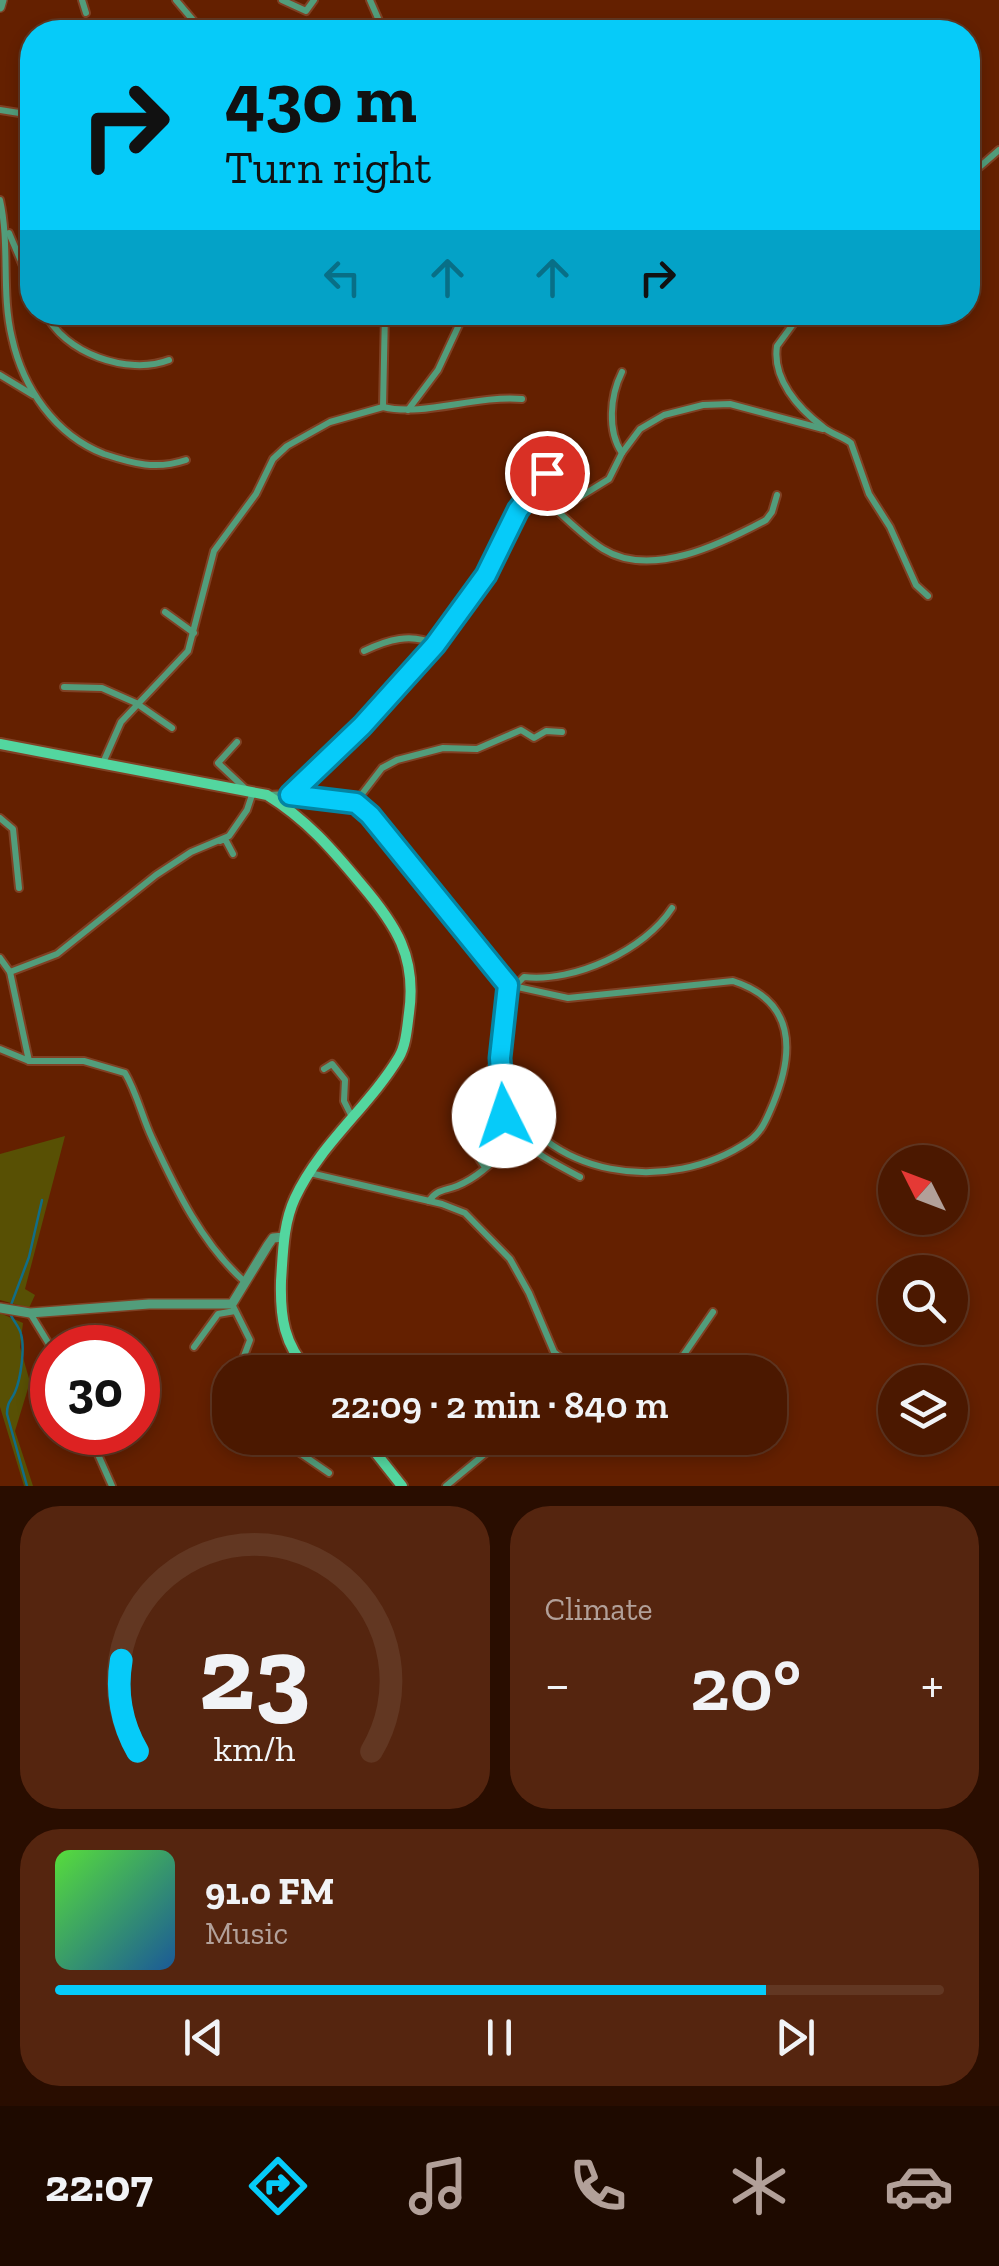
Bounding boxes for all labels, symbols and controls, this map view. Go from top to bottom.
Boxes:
text: 430 m [225,56,417,140]
icon: right [60,60,190,190]
text: Turn right [225,141,431,195]
icon: left [315,250,370,305]
icon: ahead [420,250,475,305]
icon: ahead [525,250,580,305]
icon: right [630,250,685,305]
pin [505,431,590,516]
icon: arrive [520,446,575,501]
position arrow [452,1064,556,1168]
north arrow [878,1145,968,1235]
map controls [878,1145,968,1455]
button: search [878,1255,968,1345]
speed limit sign: 30 [30,1325,160,1455]
button: layers [878,1365,968,1455]
text: 22:09 · 2 min · 840 m [331,1382,668,1428]
text: Climate [545,1590,653,1628]
text: 23 [199,1611,310,1736]
text: 20° [690,1639,801,1729]
text: − [545,1651,570,1717]
text: + [921,1651,944,1717]
text: km/h [214,1727,296,1770]
text: 91.0 FM [205,1868,334,1914]
text: Music [205,1914,288,1952]
icon: previous [176,2010,231,2065]
icon: pause [472,2010,527,2065]
icon: next [768,2010,823,2065]
icon: directions [243,2151,313,2221]
icon: music [403,2151,473,2221]
icon: phone [563,2151,633,2221]
icon: climate [724,2151,794,2221]
icon: car [884,2151,954,2221]
text: 22:07 [45,2159,153,2213]

